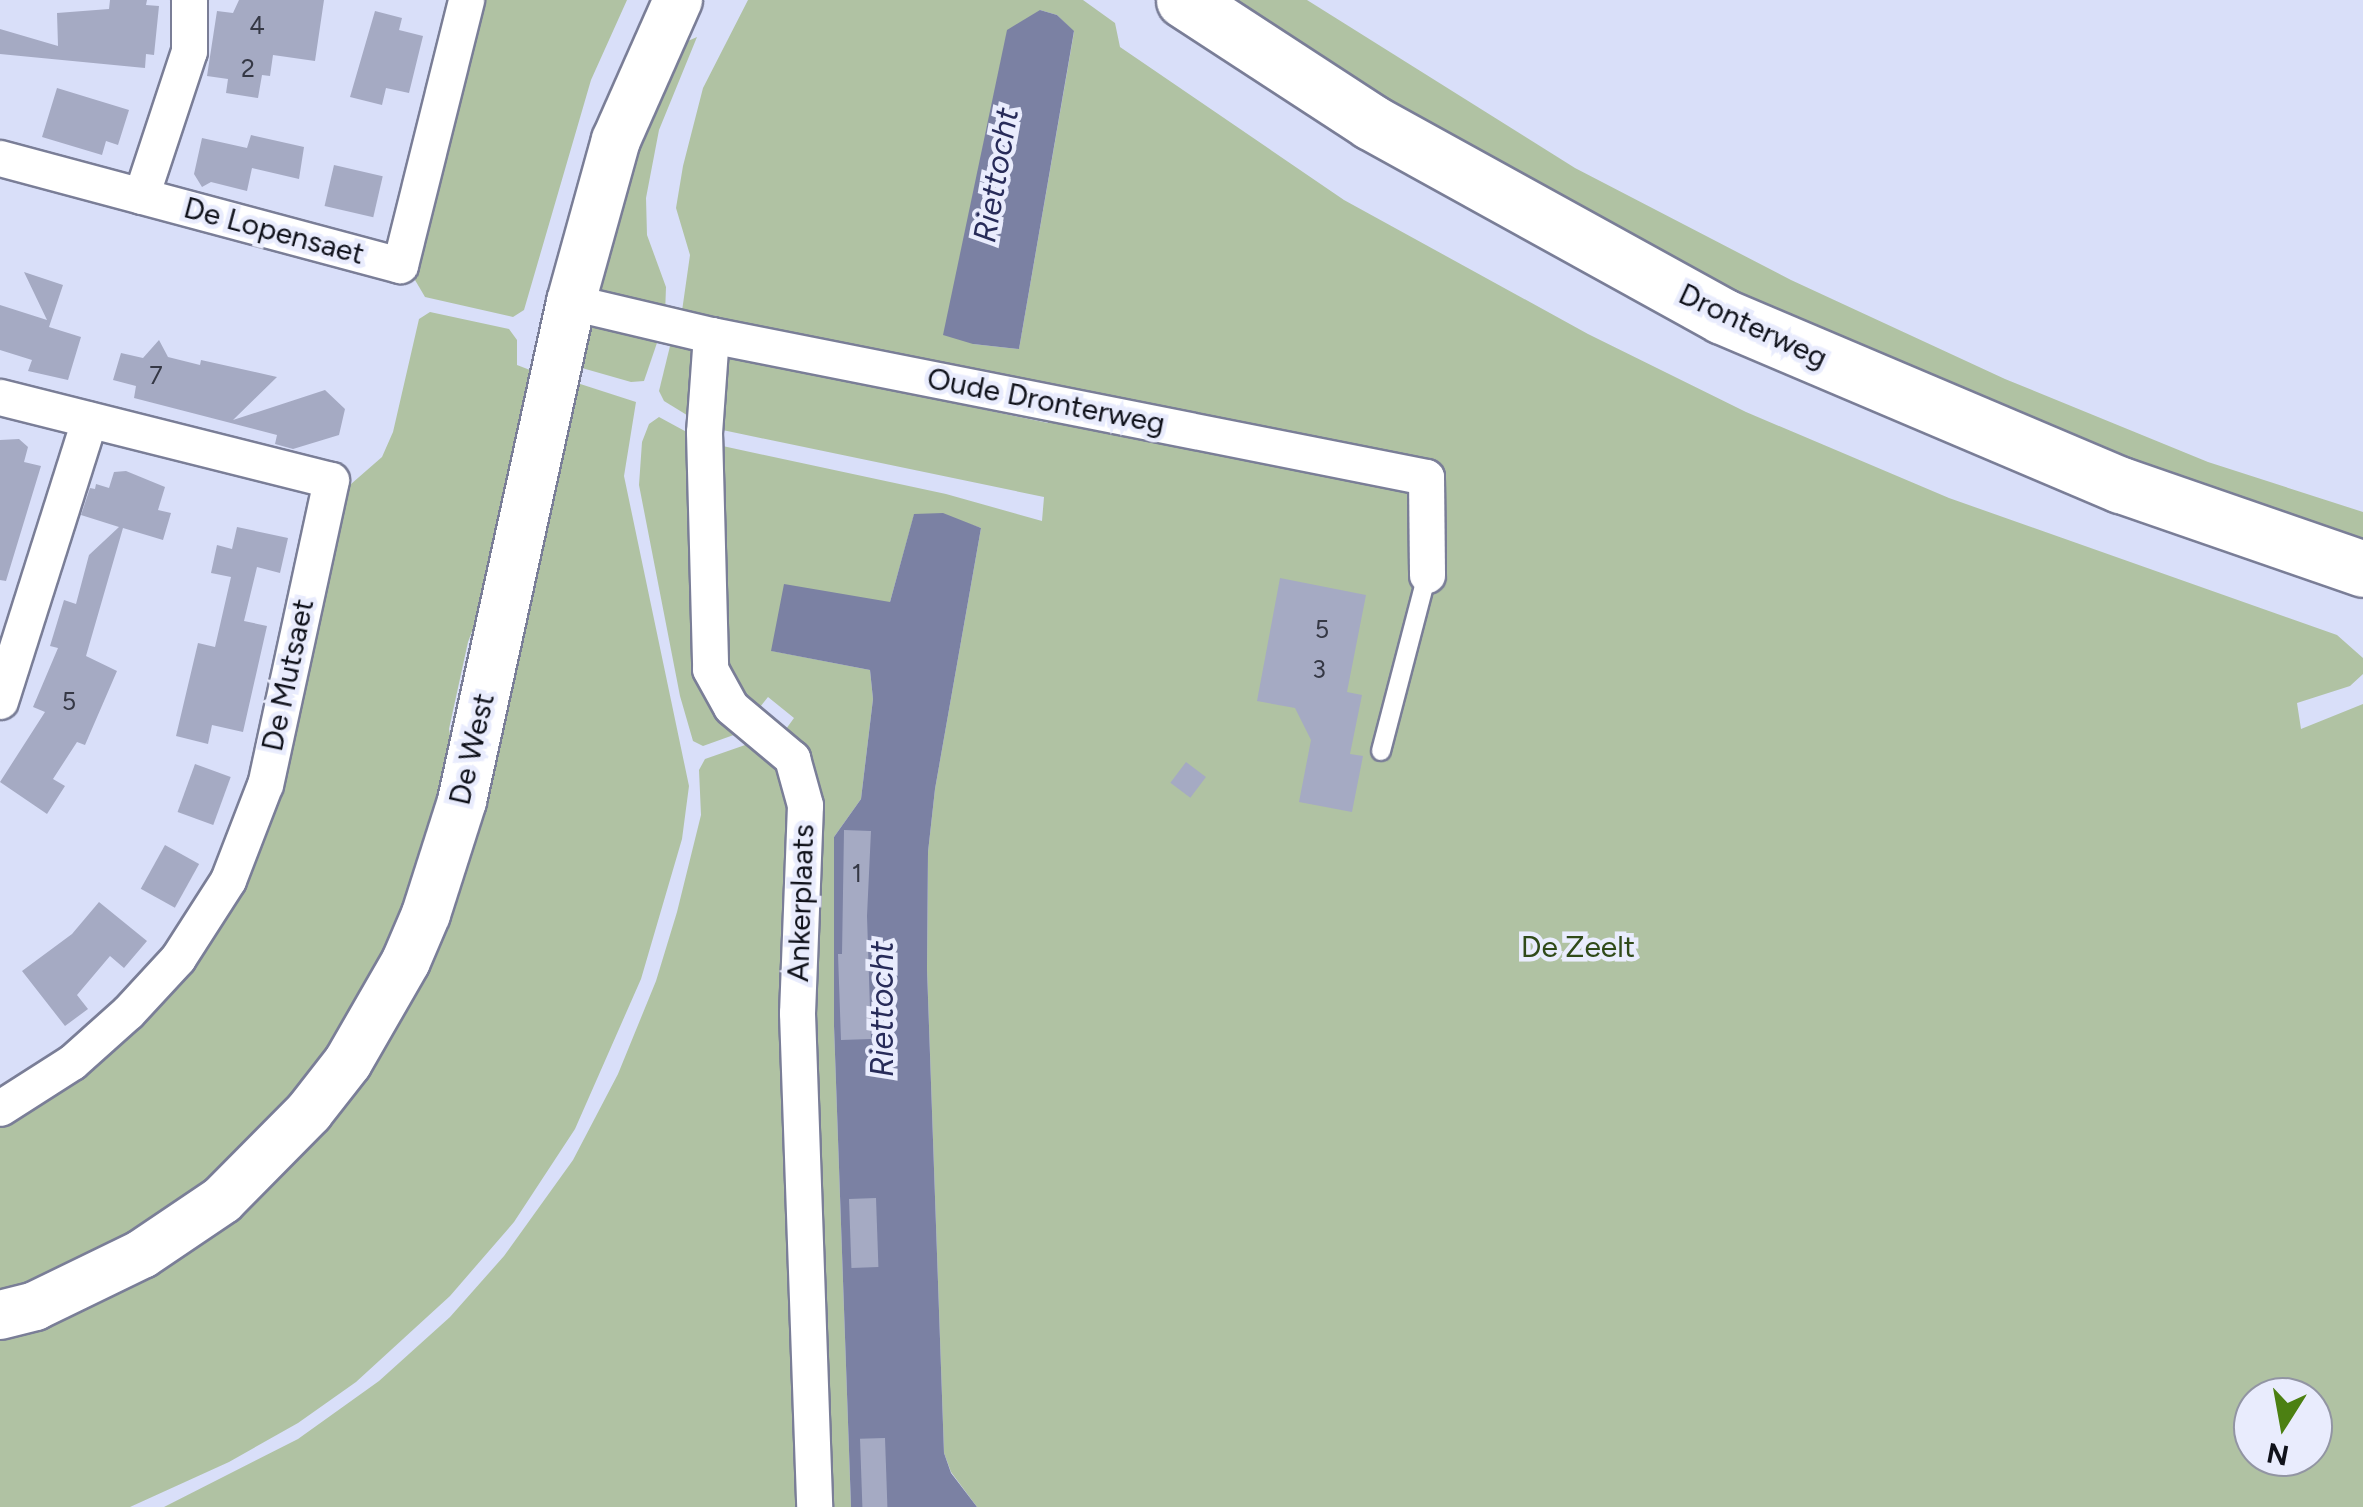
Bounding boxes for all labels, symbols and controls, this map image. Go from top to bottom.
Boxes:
house number: 4 [249,10,265,40]
house number: 2 [241,53,255,83]
water label: Riettocht [965,105,1027,245]
street label: De Lopensaet [180,190,368,272]
street label: Dronterweg [1673,276,1833,376]
house number: 7 [149,360,163,390]
street label: Oude Dronterweg [924,360,1168,442]
street label: De Mutsaet [254,596,322,754]
house number: 5 [1315,614,1329,644]
house number: 3 [1312,654,1326,684]
house number: 5 [62,686,76,716]
street label: De West [442,690,502,808]
street label: Ankerplaats [780,823,822,983]
house number: 1 [852,858,862,888]
park label: De Zeelt [1521,929,1635,965]
water label: Riettocht [863,941,901,1077]
north arrow [2233,1377,2333,1477]
text: N [2264,1436,2292,1473]

